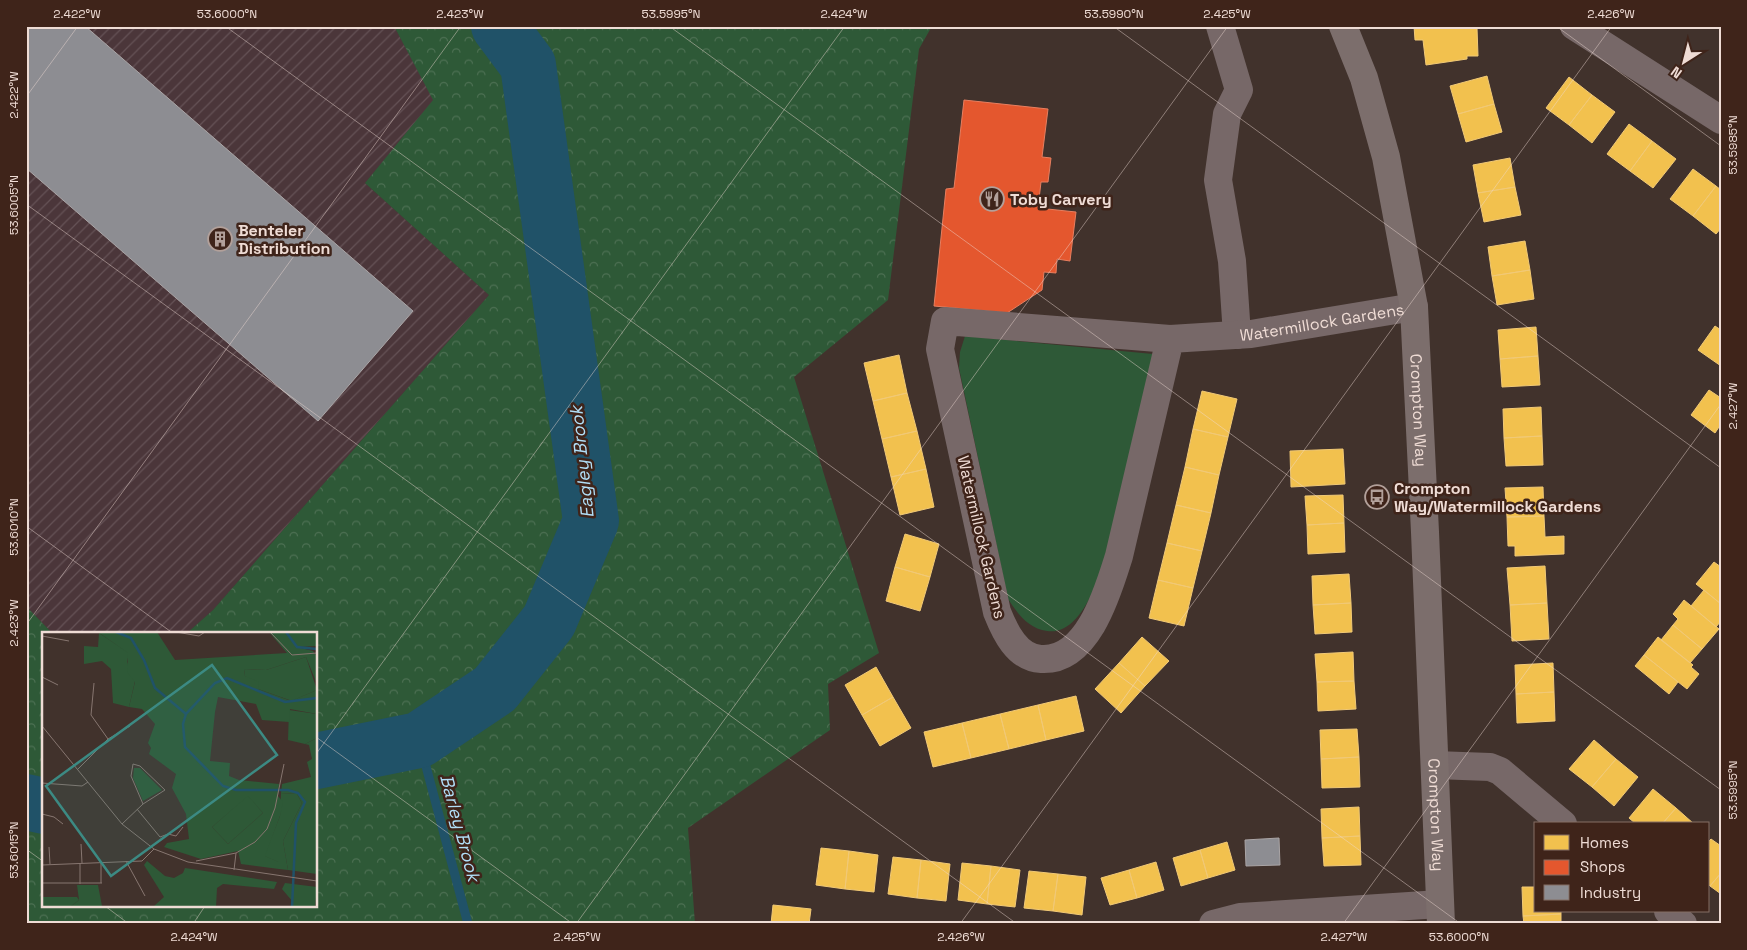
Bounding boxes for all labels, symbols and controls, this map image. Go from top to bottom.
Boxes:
text: 2.422°W [53,6,101,22]
text: 53.6000°N [197,6,257,22]
text: 2.423°W [436,6,484,22]
text: 53.5995°N [641,6,701,22]
text: 2.424°W [820,6,868,22]
text: 53.5990°N [1084,6,1144,22]
text: 2.425°W [1203,6,1251,22]
text: 2.426°W [1587,6,1635,22]
north arrow [1660,38,1710,88]
text: N [1667,62,1685,83]
text: 2.422°W [6,71,22,119]
text: 53.5985°N [1725,115,1741,175]
text: 53.6005°N [6,175,22,235]
restaurant icon: Toby Carvery [979,186,1005,212]
place label: Toby Carvery [1010,189,1112,210]
place label: Benteler Distribution [238,220,330,259]
building icon: Benteler Distribution [207,226,233,252]
street label: Watermillock Gardens [1239,299,1406,346]
street label: Crompton Way [1405,353,1432,467]
text: 2.427°W [1725,382,1741,429]
water label: Eagley Brook [564,402,599,519]
street label: Watermillock Gardens [953,454,1010,621]
place label: Crompton Way/Watermillock Gardens [1394,478,1601,517]
bus stop icon: Crompton Way/Watermillock Gardens [1364,484,1390,510]
text: 53.6010°N [6,498,22,556]
text: 2.423°W [6,599,22,647]
inset map [42,632,318,908]
street label: Crompton Way [1423,758,1449,872]
text: 53.5995°N [1725,760,1741,820]
water label: Barley Brook [435,772,486,886]
text: 53.6015°N [6,821,22,879]
legend [1534,822,1710,912]
text: Homes [1580,833,1629,852]
text: Shops [1580,857,1625,876]
text: Industry [1580,883,1641,902]
text: 2.424°W [170,929,218,945]
text: 2.425°W [553,929,601,945]
text: 2.426°W [937,929,985,945]
text: 2.427°W [1321,929,1368,945]
text: 53.6000°N [1429,929,1489,945]

